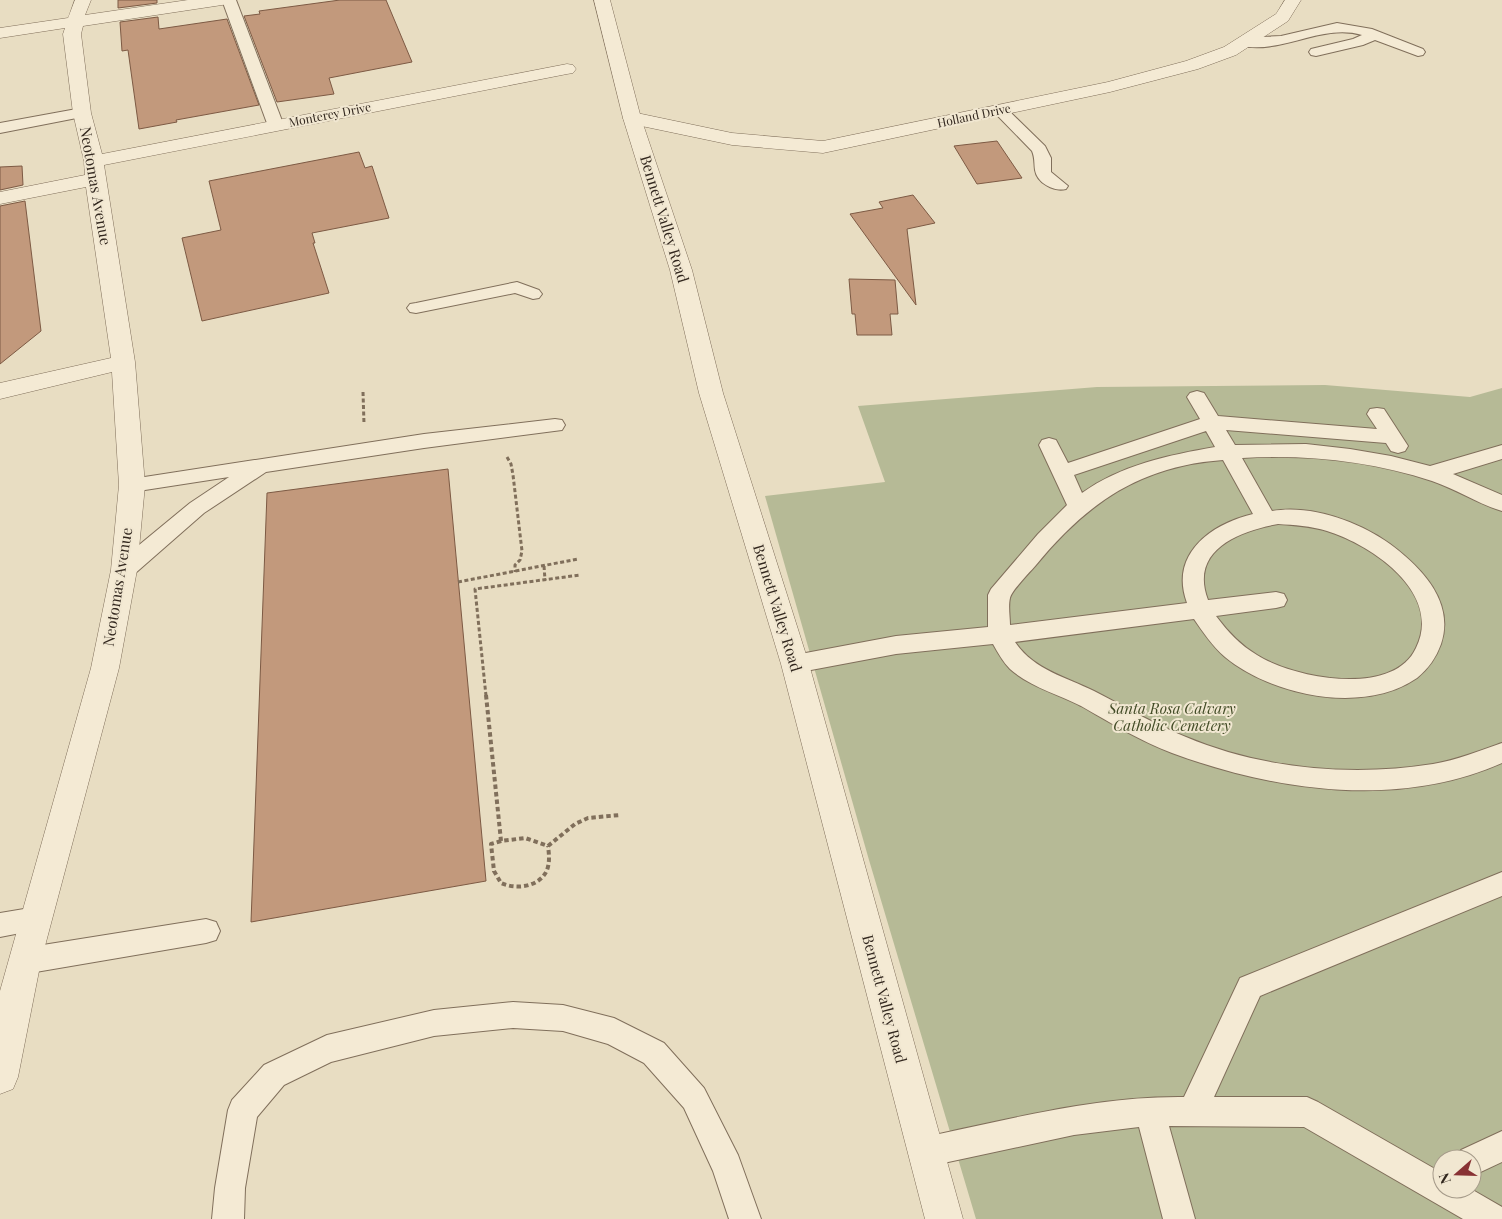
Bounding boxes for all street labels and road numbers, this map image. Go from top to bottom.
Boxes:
street label: Monterey Drive [287,98,372,130]
street label: Holland Drive [936,99,1012,131]
street label: Neotomas Avenue [76,125,116,247]
street label: Bennett Valley Road [636,153,694,285]
street label: Neotomas Avenue [98,526,136,648]
street label: Bennett Valley Road [749,542,807,674]
street label: Bennett Valley Road [858,932,912,1066]

